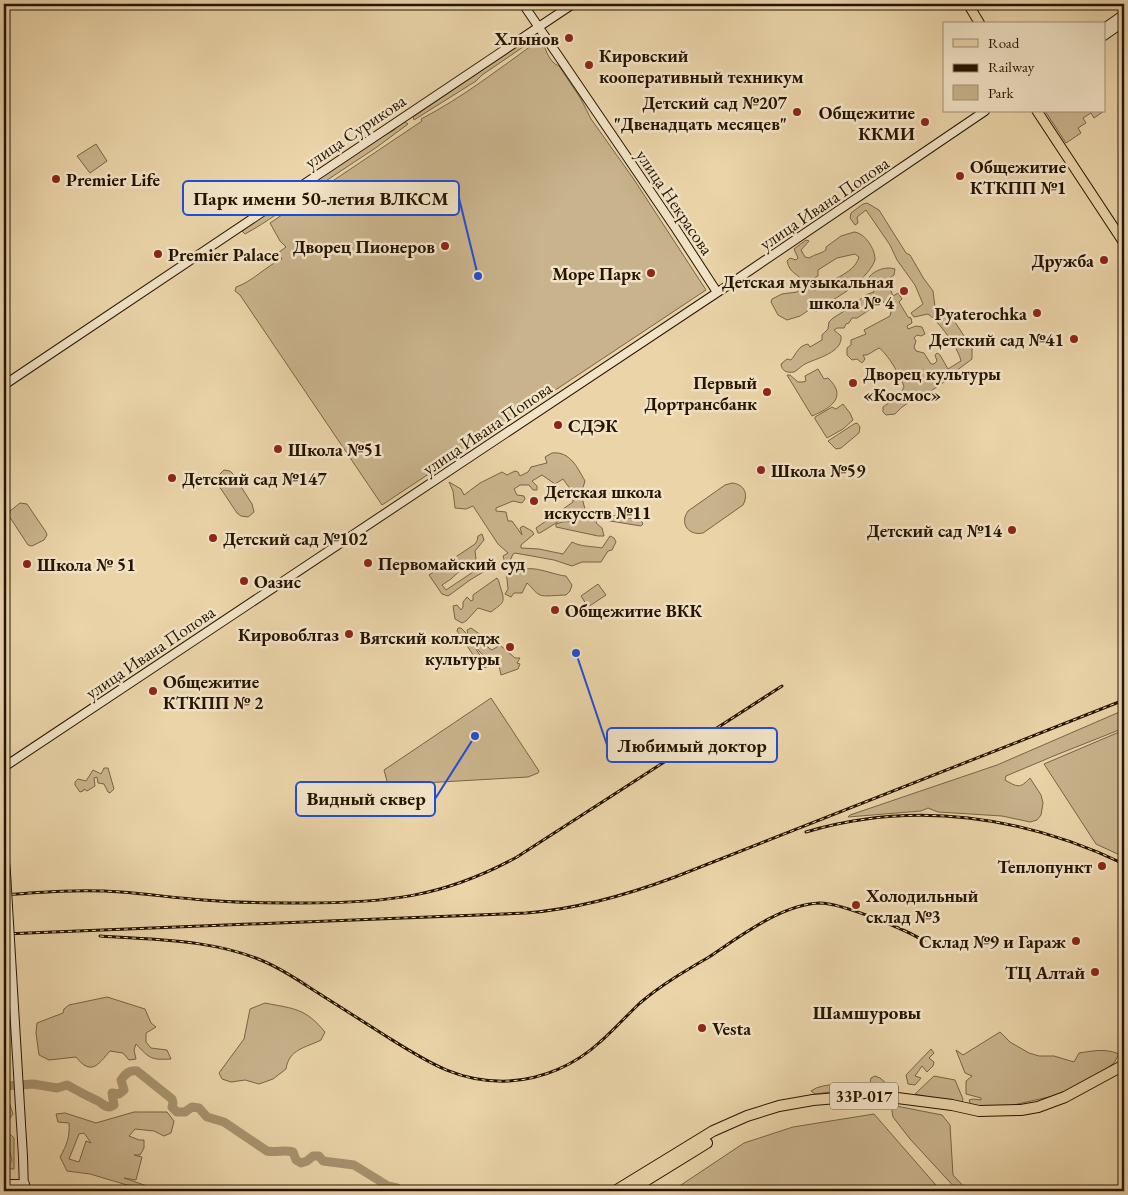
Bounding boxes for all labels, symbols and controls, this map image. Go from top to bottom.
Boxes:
legend [943,22,1106,112]
place label: Хлынов [493,27,559,50]
marker: Хлынов [563,32,575,44]
text: Road [988,33,1020,52]
place label: Кировский кооперативный техникум [599,44,804,88]
text: Railway [988,57,1035,76]
marker: Кировский кооперативный техникум [583,59,595,71]
text: Park [988,83,1015,102]
street label: улица Сурикова [300,88,411,173]
place label: Детский сад №207 "Двенадцать месяцев" [614,91,787,135]
place label: Общежитие ККМИ [819,101,915,145]
marker: Детский сад №207 "Двенадцать месяцев" [791,106,803,118]
marker: Общежитие ККМИ [919,116,931,128]
street label: улица Некрасова [631,145,719,260]
street label: улица Ивана Попова [755,151,894,255]
place label: Общежитие КТКПП №1 [970,155,1067,199]
place label: Premier Life [66,168,161,191]
marker: Общежитие КТКПП №1 [954,170,966,182]
marker: Premier Life [50,173,62,185]
callout: Парк имени 50-летия ВЛКСМ [183,181,459,215]
text: Парк имени 50-летия ВЛКСМ [193,186,449,211]
place label: Дворец Пионеров [293,235,435,258]
marker: Дворец Пионеров [439,240,451,252]
place label: Premier Palace [168,243,279,266]
marker: Premier Palace [152,248,164,260]
place label: Дружба [1032,249,1094,272]
marker: Дружба [1098,254,1110,266]
place label: Море Парк [552,262,641,285]
marker: Море Парк [645,267,657,279]
place label: Детская музыкальная школа № 4 [722,270,894,314]
marker: Детская музыкальная школа № 4 [898,285,910,297]
place label: Pyaterochka [934,302,1027,325]
marker: Pyaterochka [1031,307,1043,319]
place label: Детский сад №41 [929,328,1064,351]
marker: Детский сад №41 [1068,333,1080,345]
place label: Дворец культуры «Космос» [863,362,1001,406]
place label: Первый Дортрансбанк [644,371,757,415]
street label: улица Ивана Попова [418,376,557,480]
marker: Дворец культуры «Космос» [847,377,859,389]
marker: Первый Дортрансбанк [761,386,773,398]
place label: СДЭК [568,414,618,437]
marker: СДЭК [552,419,564,431]
place label: Школа №51 [288,438,382,461]
marker: Школа №51 [272,443,284,455]
place label: Школа №59 [771,459,866,482]
marker: Школа №59 [755,464,767,476]
place label: Детский сад №147 [182,467,327,490]
marker: Детский сад №147 [166,472,178,484]
place label: Детская школа искусств №11 [544,480,662,524]
marker: Детская школа искусств №11 [528,495,540,507]
place label: Детский сад №14 [867,519,1002,542]
marker: Детский сад №14 [1006,524,1018,536]
place label: Детский сад №102 [223,527,368,550]
marker: Детский сад №102 [207,532,219,544]
place label: Первомайский суд [378,552,526,575]
place label: Школа № 51 [37,553,136,576]
marker: Первомайский суд [362,557,374,569]
marker: Школа № 51 [21,558,33,570]
place label: Оазис [254,570,302,593]
marker: Оазис [238,575,250,587]
place label: Общежитие ВКК [565,599,702,622]
street label: улица Ивана Попова [81,600,220,704]
marker: Общежитие ВКК [549,604,561,616]
place label: Кировоблгаз [238,623,339,646]
place label: Вятский колледж культуры [359,626,501,670]
marker: Кировоблгаз [343,628,355,640]
marker: Вятский колледж культуры [504,641,516,653]
place label: Общежитие КТКПП № 2 [163,670,264,714]
marker: Общежитие КТКПП № 2 [147,685,159,697]
callout: Любимый доктор [607,728,777,762]
text: Любимый доктор [617,733,767,758]
callout: Видный сквер [296,782,435,816]
text: Видный сквер [306,786,426,811]
place label: Теплопункт [997,855,1092,878]
marker: Теплопункт [1096,860,1108,872]
place label: Холодильный склад №3 [865,884,979,928]
marker: Холодильный склад №3 [850,899,862,911]
place label: Склад №9 и Гараж [919,930,1067,953]
marker: Склад №9 и Гараж [1070,935,1082,947]
place label: ТЦ Алтай [1005,961,1085,984]
marker: ТЦ Алтай [1089,966,1101,978]
district label: Шамшуровы [813,1000,922,1025]
place label: Vesta [712,1017,751,1040]
marker: Vesta [696,1022,708,1034]
road number: 33Р-017 [830,1082,898,1110]

